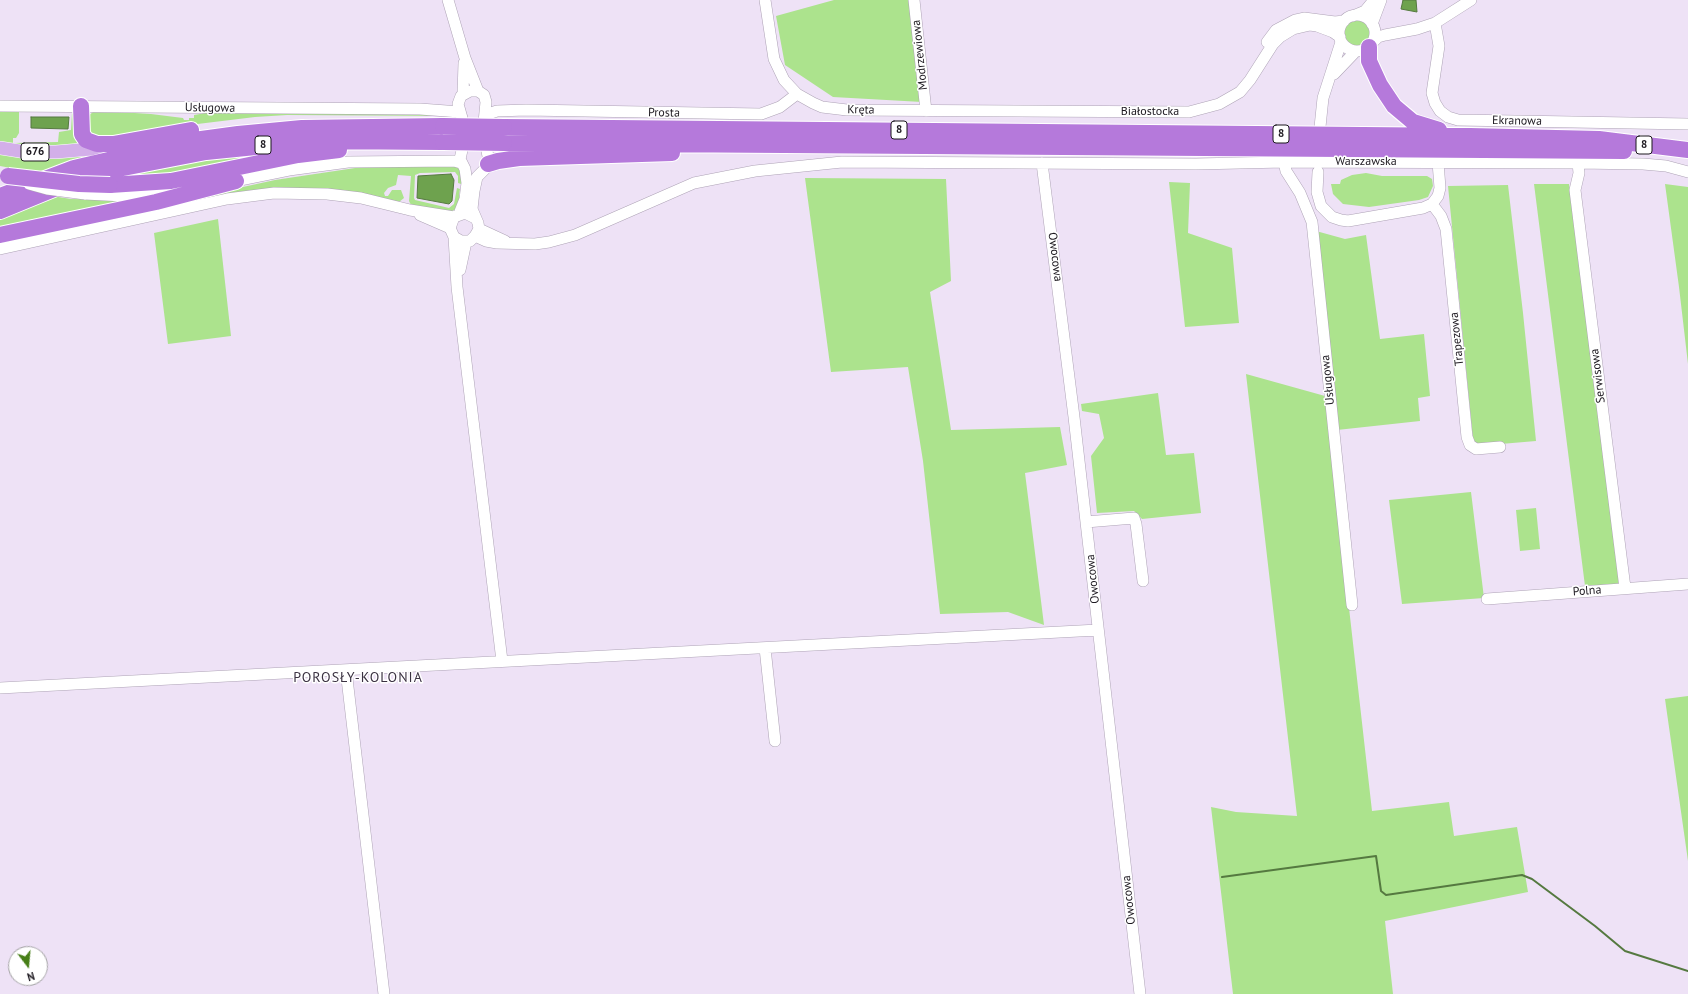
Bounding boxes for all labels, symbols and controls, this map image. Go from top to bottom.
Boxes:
street label: Modrzewiowa [909,19,931,91]
street label: Usługowa [185,100,235,116]
street label: Kręta [847,103,875,117]
street label: Białostocka [1121,105,1179,119]
street label: Prosta [648,106,680,120]
street label: Ekranowa [1492,113,1542,129]
road number: 8 [891,121,907,139]
road number: 8 [1273,125,1289,143]
road number: 8 [255,136,271,154]
road number: 8 [1636,136,1652,154]
road number: 676 [21,143,49,161]
street label: Warszawska [1335,155,1397,169]
street label: Owocowa [1045,232,1065,282]
street label: Trapezowa [1447,311,1467,367]
street label: Serwisowa [1588,348,1608,404]
street label: Usługowa [1318,354,1338,406]
street label: Owocowa [1083,554,1103,604]
street label: Polna [1572,583,1602,599]
district label: POROSŁY-KOLONIA [293,670,423,686]
street label: Owocowa [1119,875,1139,925]
north arrow [8,946,48,986]
text: N [26,969,36,984]

